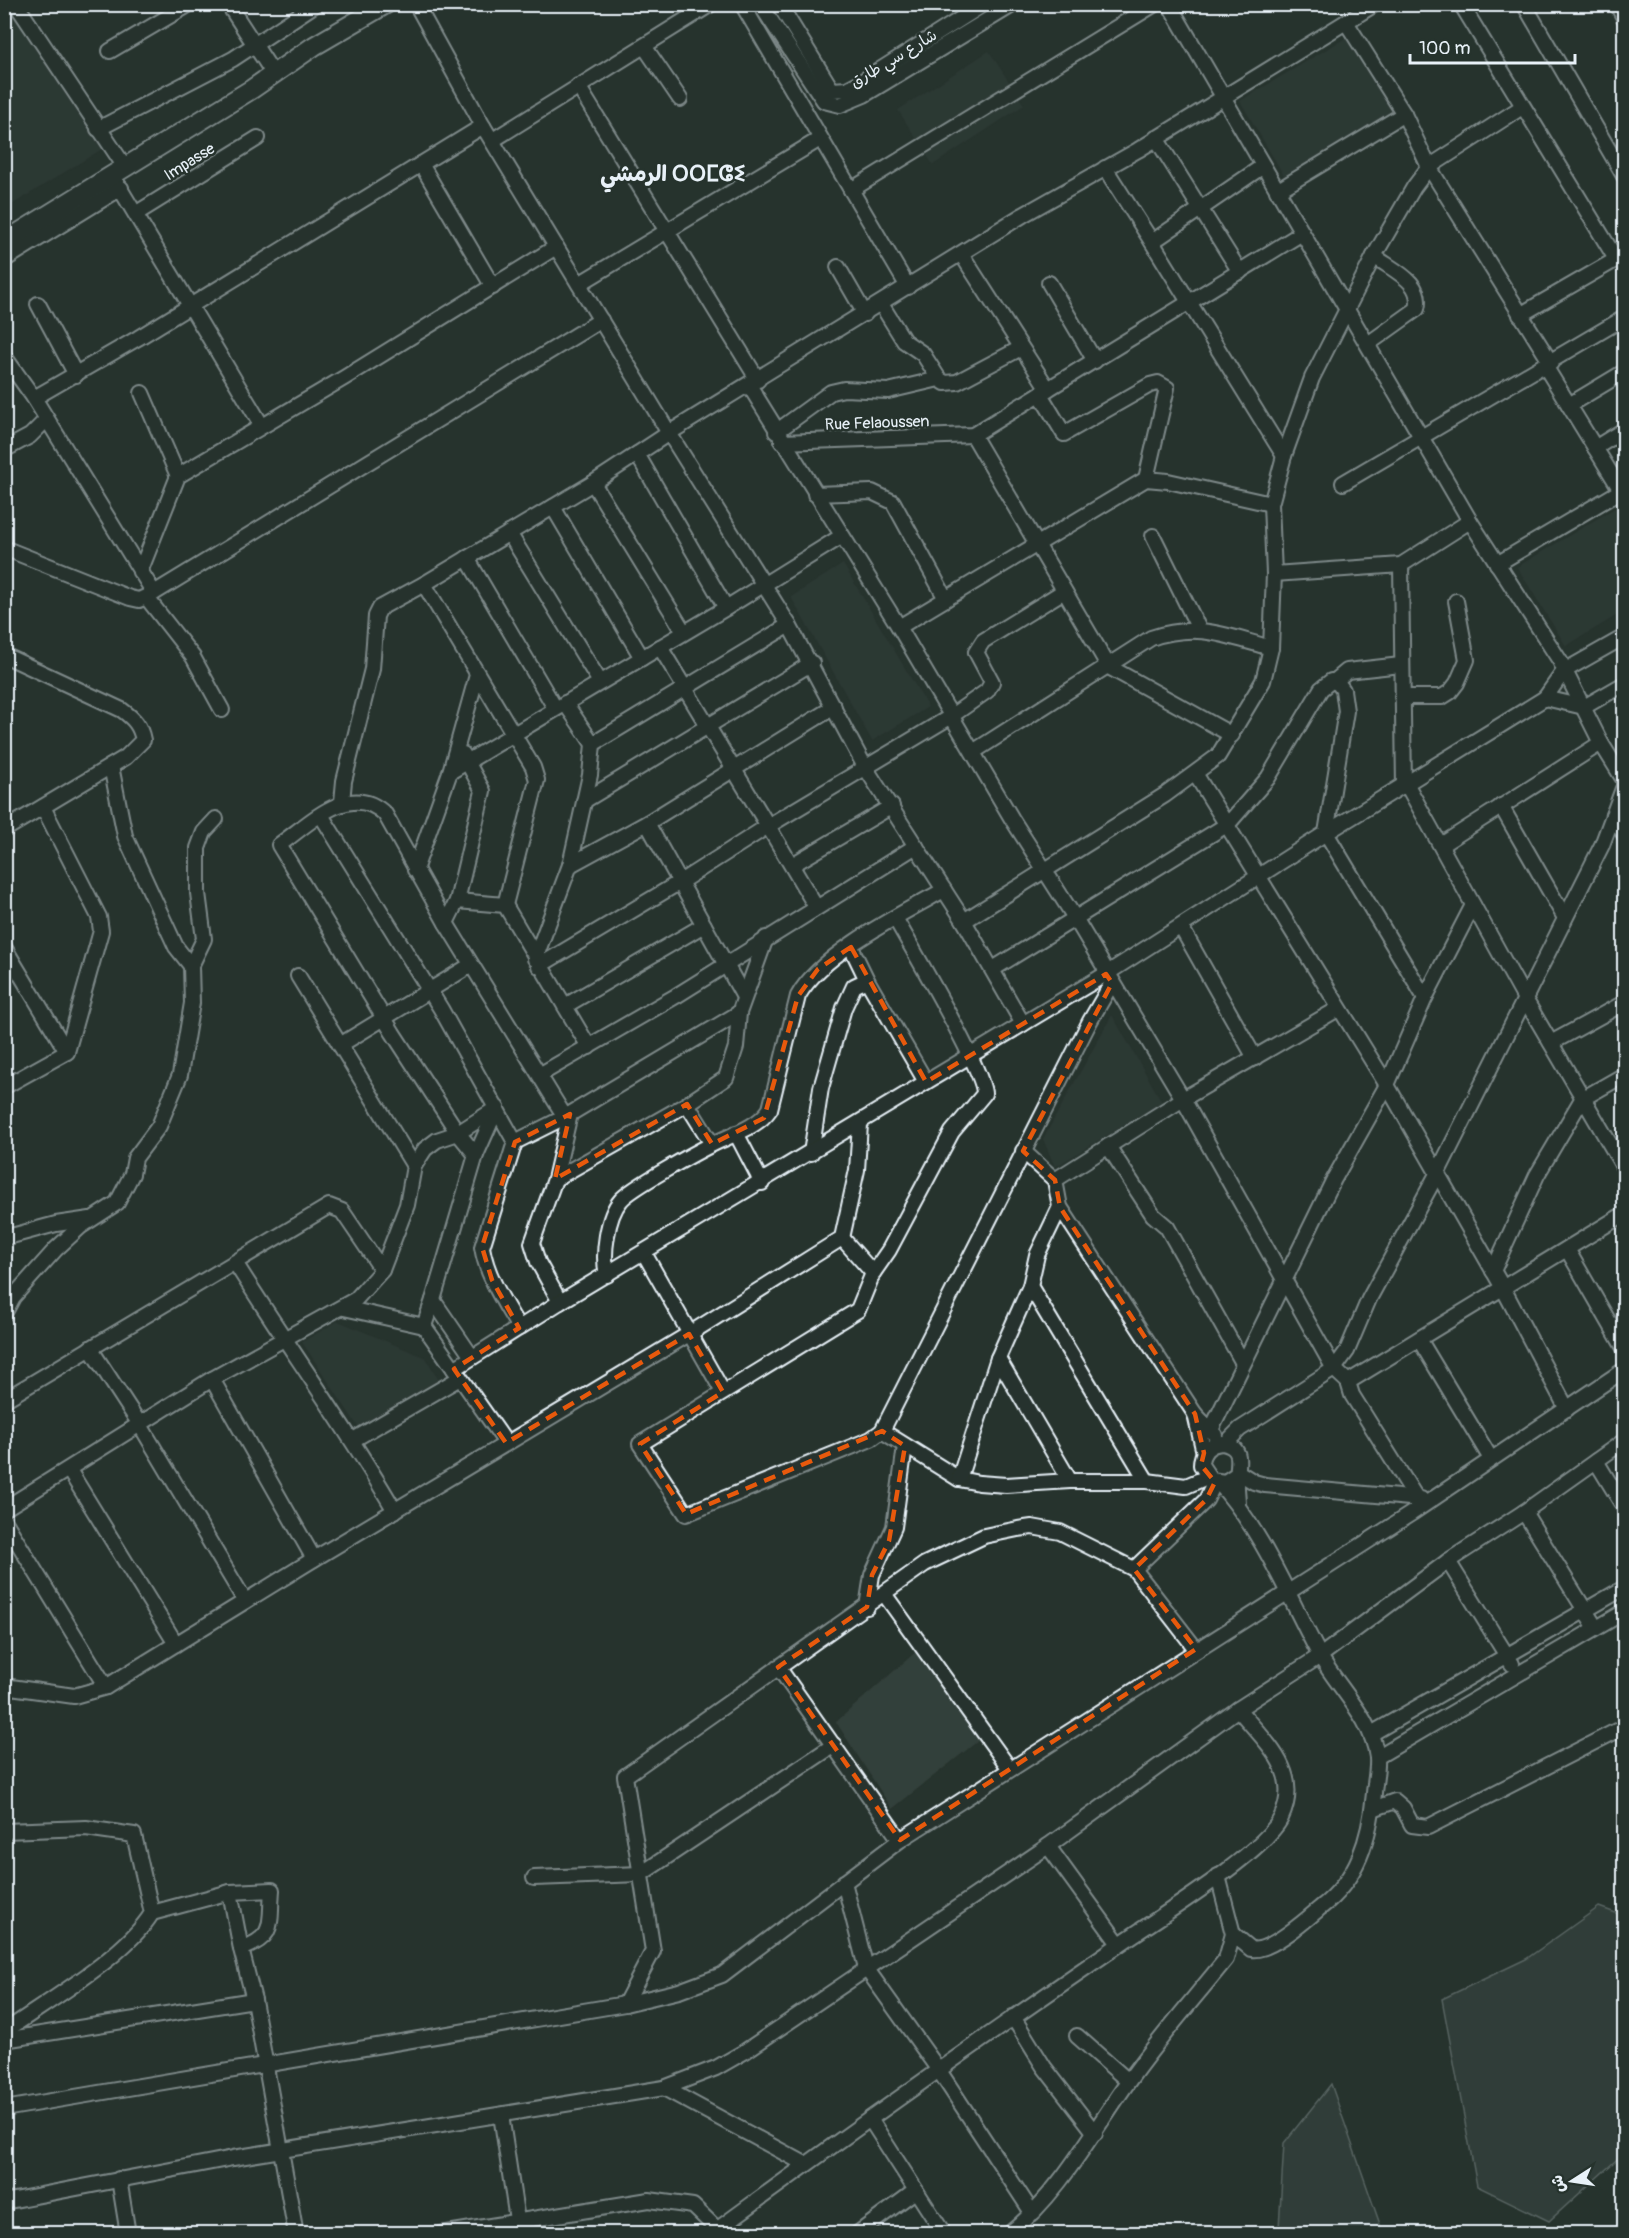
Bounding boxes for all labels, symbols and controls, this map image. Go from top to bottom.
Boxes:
street label: شارع سي طارق [846,25,943,96]
scale bar [1410,27,1575,65]
text: 100 m [1419,37,1471,60]
street label: Impasse [161,138,219,185]
district label: الرمشي ⵔⵔⵎⵛⵉ [600,160,746,193]
street label: Rue Felaoussen [824,411,930,435]
north arrow [1542,2151,1602,2211]
text: ش [1547,2173,1570,2195]

